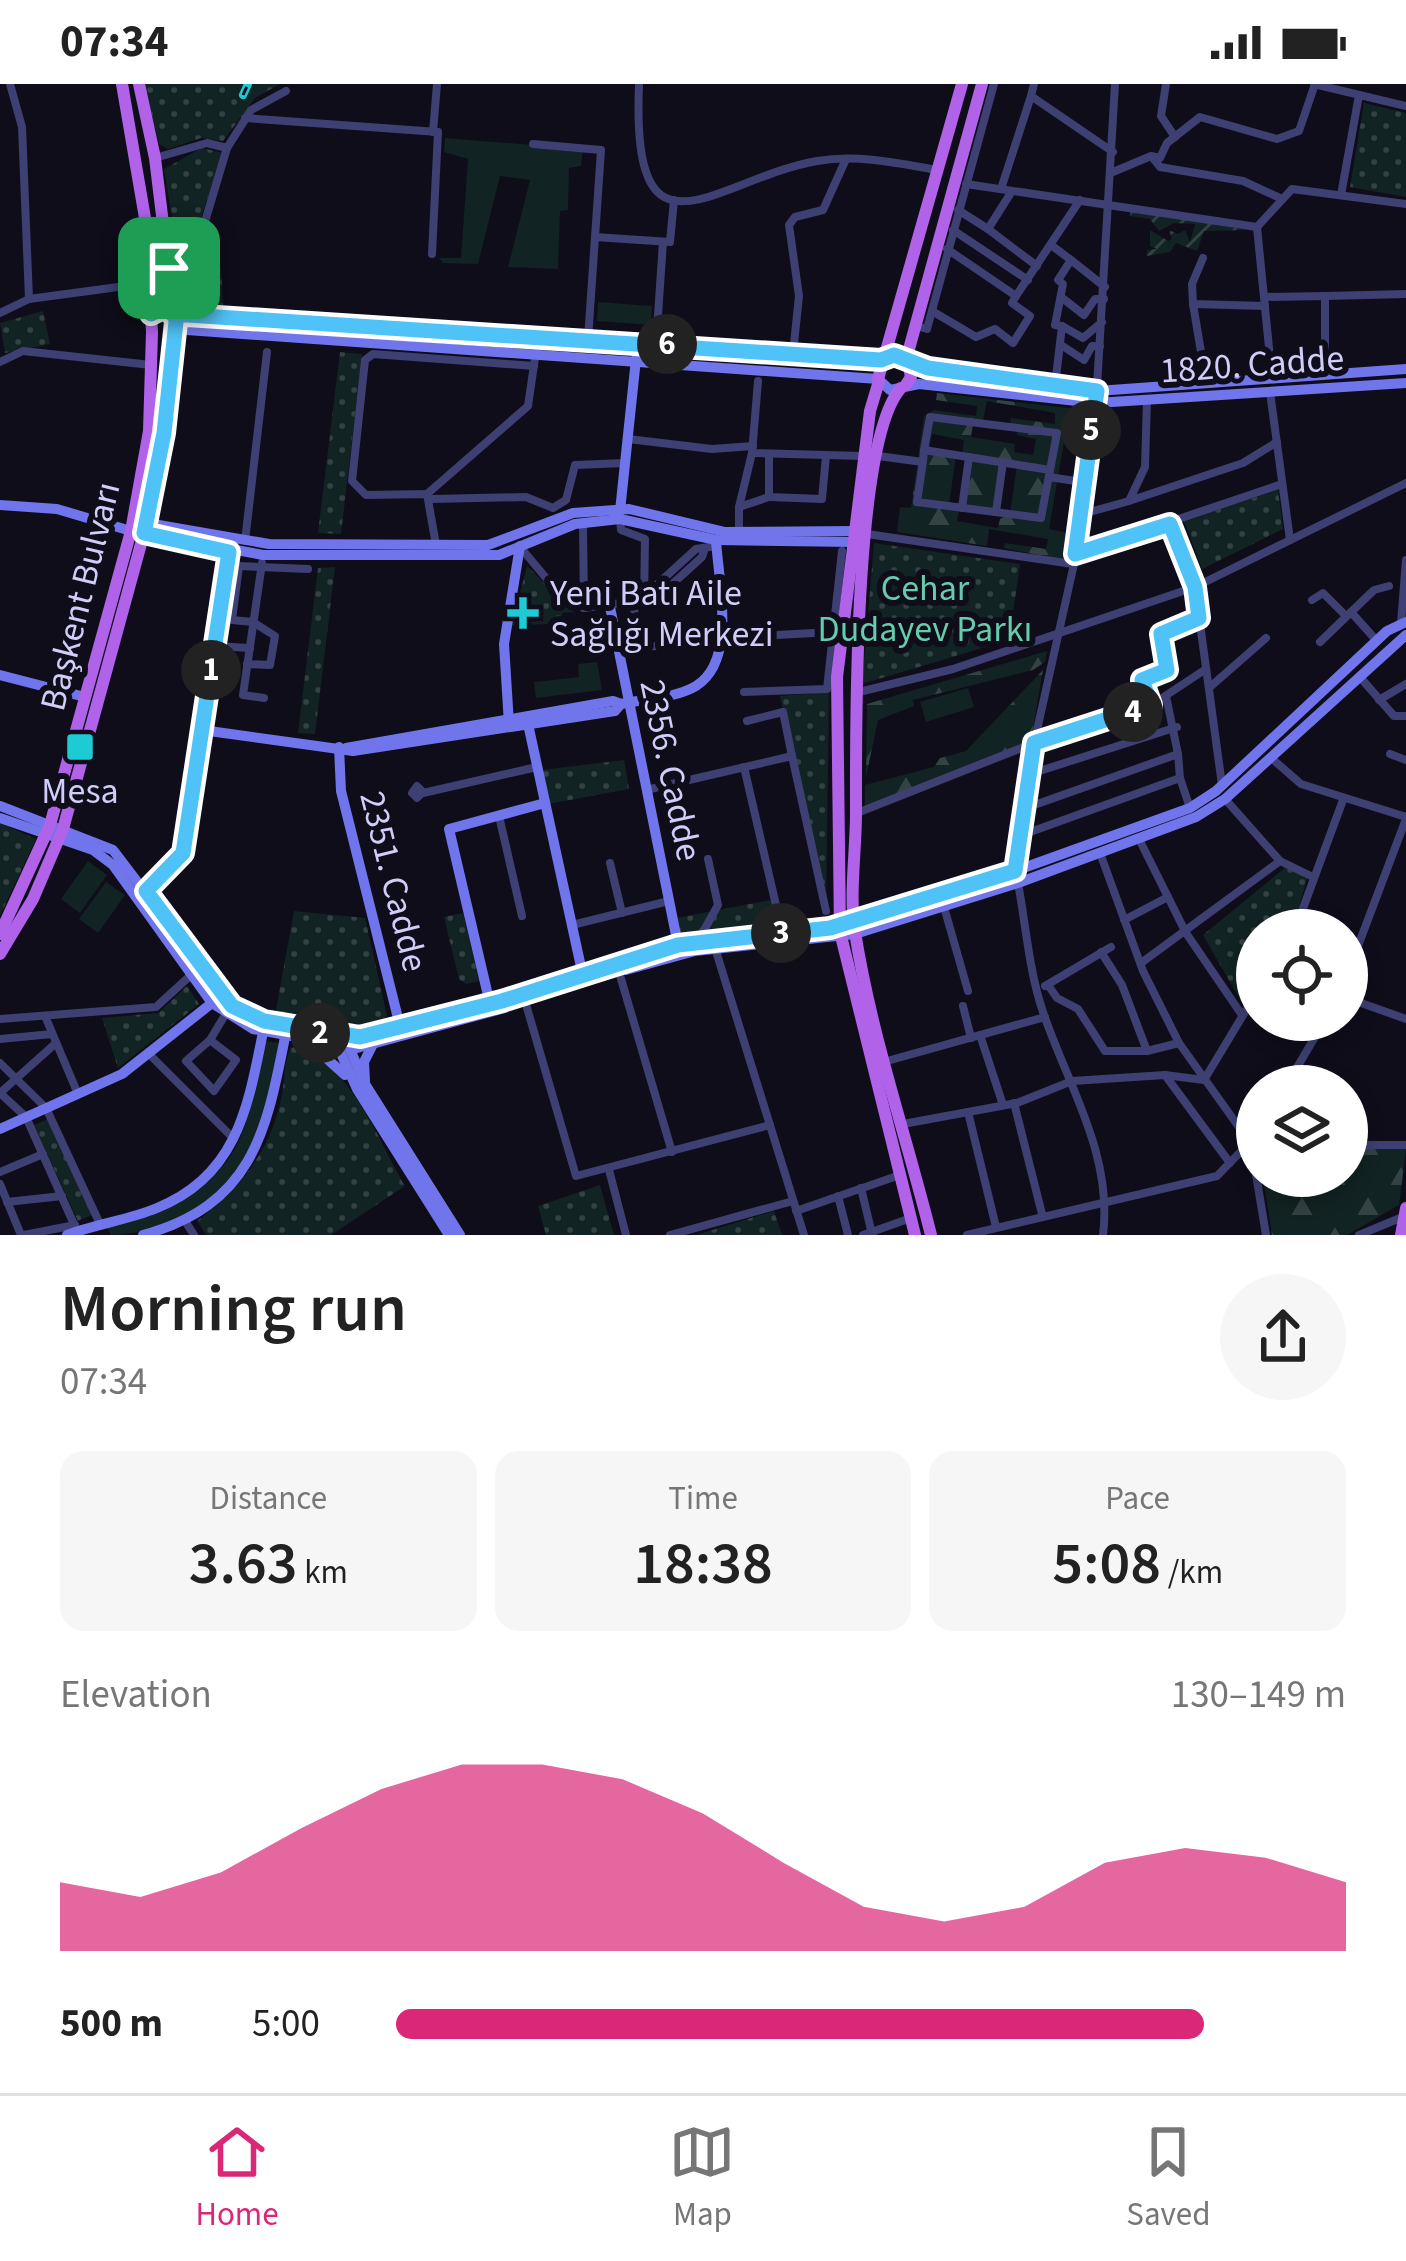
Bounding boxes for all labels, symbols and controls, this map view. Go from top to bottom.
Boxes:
text: 07:34 [60,10,169,74]
pin [118,217,220,319]
icon: arrive [136,235,202,301]
pin: 6 [637,314,697,374]
text: 6 [658,320,676,367]
street label: 1820. Cadde [1158,333,1346,396]
pin: 5 [1061,400,1121,460]
text: 5 [1082,406,1100,453]
street label: Başkent Bulvarı [27,477,134,716]
park label: Cehar Dudayev Parkı [818,563,1032,655]
place label: Yeni Batı Aile Sağlığı Merkezi [549,568,774,660]
marker: Yeni Batı Aile Sağlığı Merkezi [507,597,539,629]
pin: 1 [181,640,241,700]
text: 1 [202,646,220,693]
street label: 2356. Cadde [626,675,715,866]
pin: 4 [1103,682,1163,742]
text: 4 [1124,688,1142,735]
marker: Mesa [64,731,96,763]
place label: Mesa [41,766,119,817]
street label: 2351. Cadde [347,786,441,977]
pin: 3 [751,903,811,963]
text: 3 [772,909,790,956]
map controls [1236,909,1368,1197]
button: locate [1236,909,1368,1041]
pin: 2 [290,1003,350,1063]
text: 2 [311,1009,329,1056]
button: layers [1236,1065,1368,1197]
text: Morning run [60,1262,407,1356]
button: share [1220,1274,1346,1400]
text: 07:34 [60,1354,147,1410]
text: Distance [210,1475,327,1522]
text: Time [668,1475,738,1522]
text: Pace [1105,1475,1170,1522]
text: 3.63 [189,1522,298,1607]
text: 18:38 [633,1522,773,1607]
text: 5:08 [1052,1522,1161,1607]
text: km [298,1549,348,1596]
text: /km [1161,1549,1223,1596]
text: Elevation [60,1667,212,1723]
text: 130–149 m [1171,1667,1346,1723]
text: 500 m [60,1996,163,2052]
text: 5:00 [252,1996,320,2052]
tab: Home [195,2119,279,2238]
tab: Map [669,2119,735,2238]
tab: Saved [1126,2119,1211,2238]

